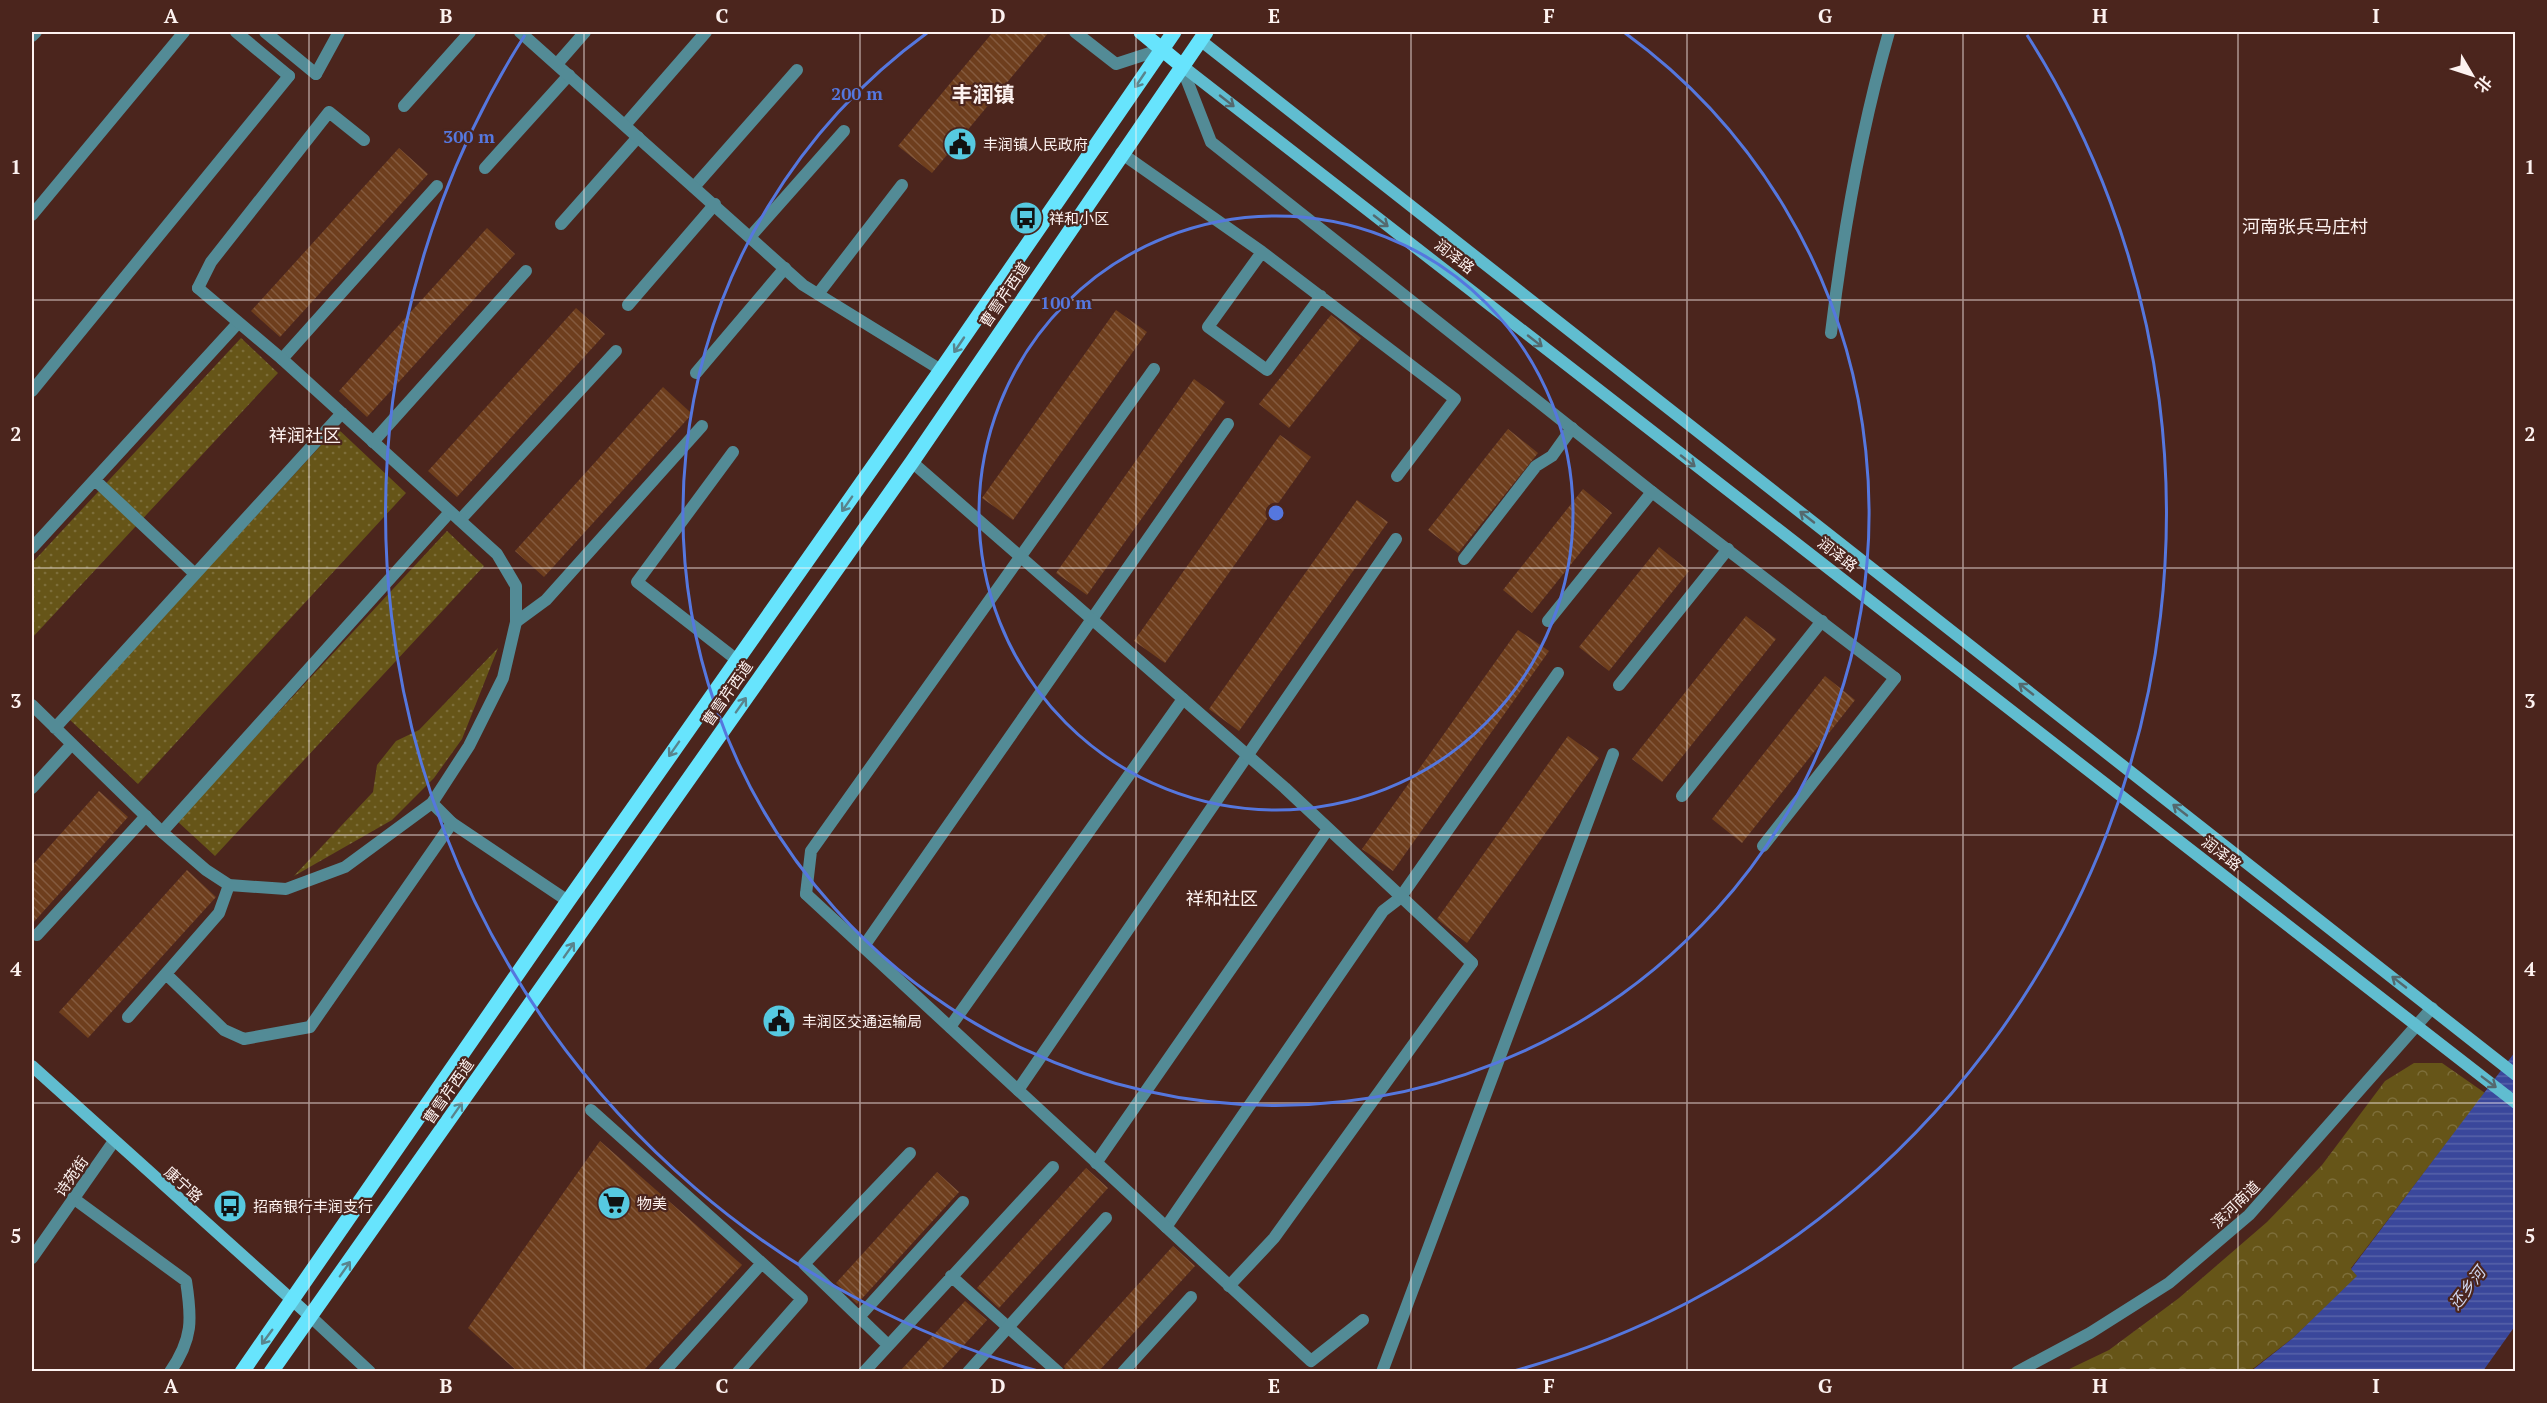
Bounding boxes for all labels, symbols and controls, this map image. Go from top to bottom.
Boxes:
text: A [164,2,179,29]
text: B [440,2,453,29]
text: C [715,2,729,29]
text: D [991,2,1005,29]
text: E [1268,2,1280,29]
text: F [1543,2,1555,29]
text: G [1818,2,1832,29]
text: H [2092,2,2108,29]
text: I [2372,2,2380,29]
north arrow [2442,45,2502,105]
one-way arrow [1134,71,1146,87]
text: 北 [2470,71,2497,98]
district label: 丰润镇 [952,80,1015,108]
text: 200 m [831,81,883,105]
one-way arrow [1219,95,1235,108]
text: 300 m [443,124,495,148]
public building icon: 丰润镇人民政府 [942,126,978,162]
place label: 丰润镇人民政府 [983,134,1088,154]
text: 1 [10,153,22,180]
text: 1 [2524,153,2536,180]
bus stop icon: 祥和小区 [1008,200,1044,236]
place label: 祥和小区 [1049,208,1109,228]
district label: 河南张兵马庄村 [2242,214,2368,238]
one-way arrow [1372,215,1388,228]
street label: 润泽路 [1431,234,1479,278]
street label: 曹雪芹西道 [975,257,1033,331]
text: 100 m [1040,290,1092,314]
one-way arrow [1526,334,1542,347]
one-way arrow [953,336,965,352]
text: 2 [10,420,22,447]
text: 2 [2524,420,2536,447]
district label: 祥润社区 [269,423,341,447]
one-way arrow [1680,454,1696,467]
one-way arrow [841,496,853,512]
centre of rings [1266,503,1286,523]
one-way arrow [1799,510,1815,523]
street label: 润泽路 [1814,532,1862,576]
street label: 曹雪芹西道 [697,657,757,729]
one-way arrow [2019,683,2035,696]
text: 3 [10,687,22,714]
text: 3 [2524,687,2536,714]
one-way arrow [735,697,747,713]
one-way arrow [668,741,680,757]
one-way arrow [2172,803,2188,816]
street label: 润泽路 [2198,831,2246,875]
district label: 祥和社区 [1186,886,1258,910]
one-way arrow [563,942,575,959]
text: 4 [10,955,22,982]
text: 4 [2524,955,2536,982]
one-way arrow [2391,975,2407,988]
public building icon: 丰润区交通运输局 [761,1003,797,1039]
place label: 丰润区交通运输局 [802,1011,922,1031]
street label: 曹雪芹西道 [418,1055,478,1127]
one-way arrow [2481,1076,2497,1089]
one-way arrow [451,1102,463,1118]
street label: 诗苑街 [50,1152,92,1200]
street label: 康宁路 [161,1162,207,1206]
street label: 滨河南道 [2206,1176,2264,1232]
supermarket icon: 物美 [596,1185,632,1221]
bus stop icon: 招商银行丰润支行 [212,1188,248,1224]
place label: 物美 [637,1193,667,1213]
place label: 招商银行丰润支行 [253,1196,373,1216]
text: 5 [10,1222,22,1249]
text: 5 [2524,1222,2536,1249]
water label: 还乡河 [2444,1260,2492,1314]
one-way arrow [339,1262,351,1278]
one-way arrow [261,1328,274,1344]
text: A [164,1372,179,1399]
text: B [440,1372,453,1399]
text: C [715,1372,729,1399]
text: D [991,1372,1005,1399]
text: E [1268,1372,1280,1399]
text: F [1543,1372,1555,1399]
text: G [1818,1372,1832,1399]
text: H [2092,1372,2108,1399]
text: I [2372,1372,2380,1399]

